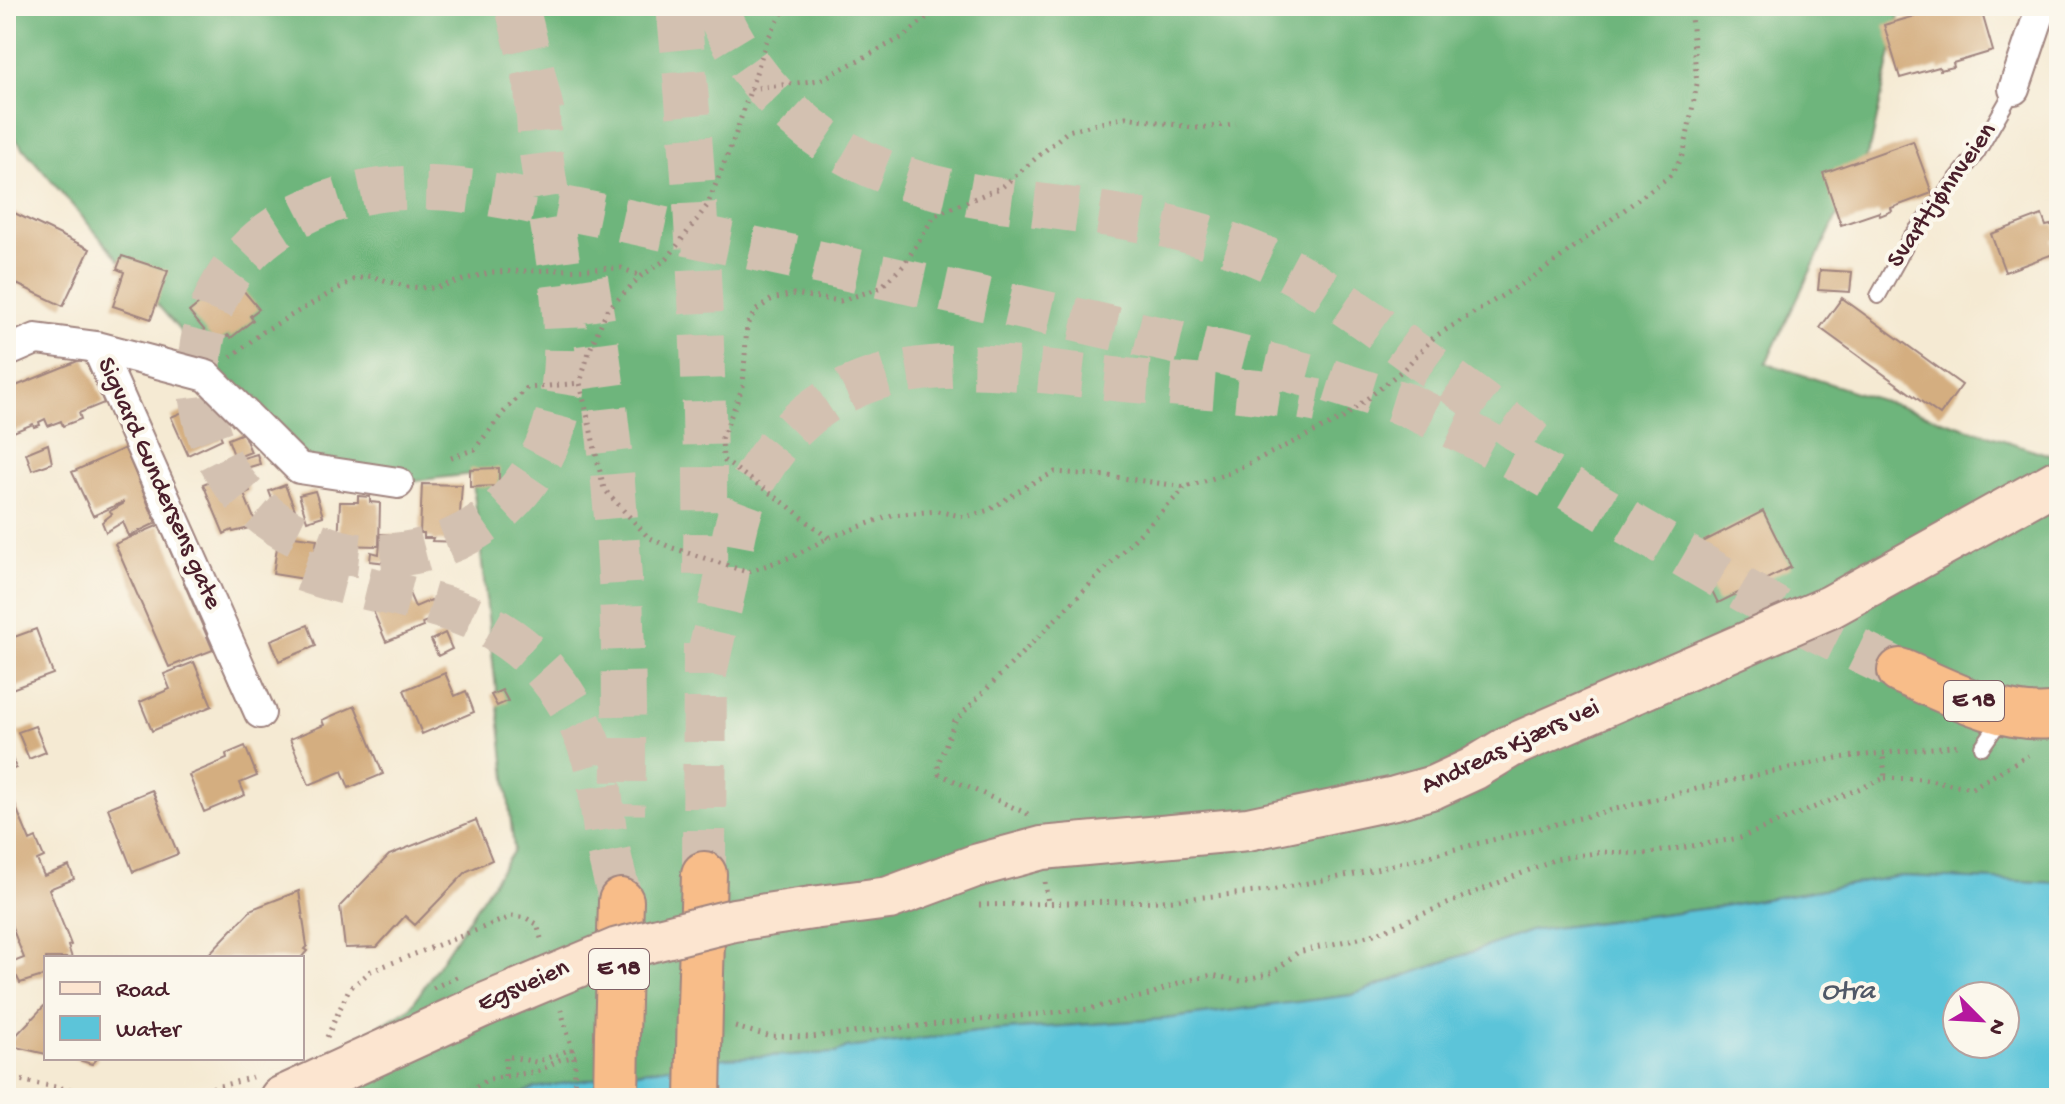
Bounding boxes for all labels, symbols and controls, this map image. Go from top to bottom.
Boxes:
street label: Svarttjønnveien [1881,117,2005,275]
street label: Sigvard Gundersens gate [88,353,228,615]
road number: E 18 [1944,681,2004,721]
street label: Andreas Kjærs vei [1417,693,1605,803]
road number: E 18 [589,949,649,989]
street label: Egsveien [473,953,575,1021]
legend [44,956,304,1060]
water label: Otra [1821,976,1876,1009]
text: Road [116,977,170,1006]
north arrow [1941,980,2021,1060]
text: N [1981,1015,2010,1038]
text: Water [116,1017,183,1046]

